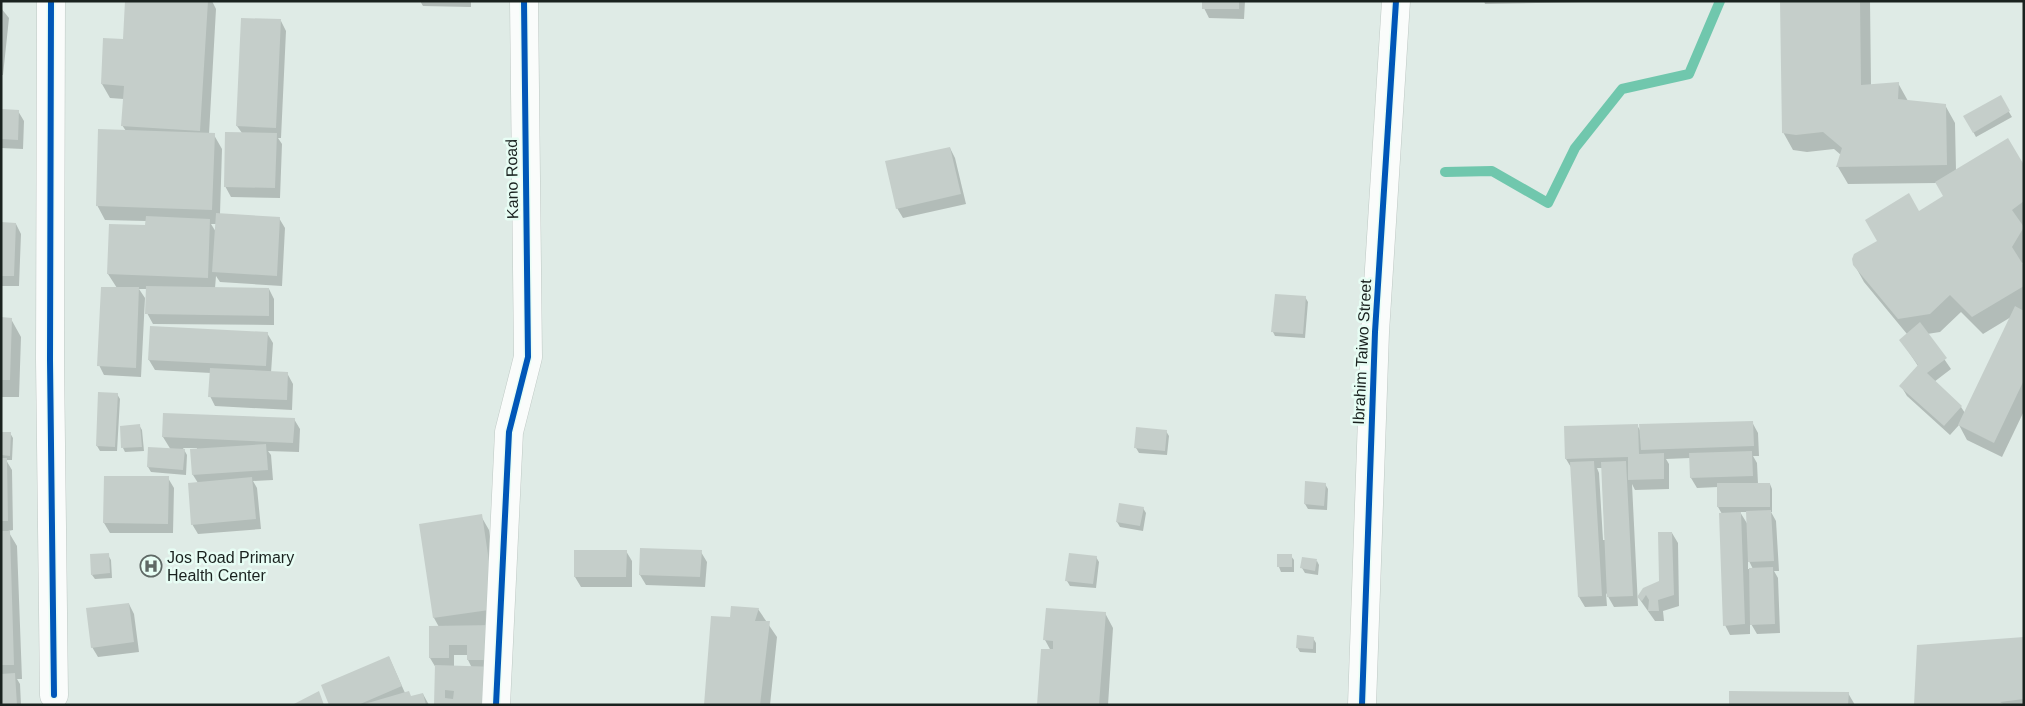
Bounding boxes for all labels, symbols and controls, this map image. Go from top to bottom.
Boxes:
street label: Kano Road [503,139,521,219]
street label: Ibrahim Taiwo Street [1350,278,1374,425]
place label: Jos Road Primary Health Center [167,549,294,584]
hospital icon: Jos Road Primary Health Center [139,554,163,578]

